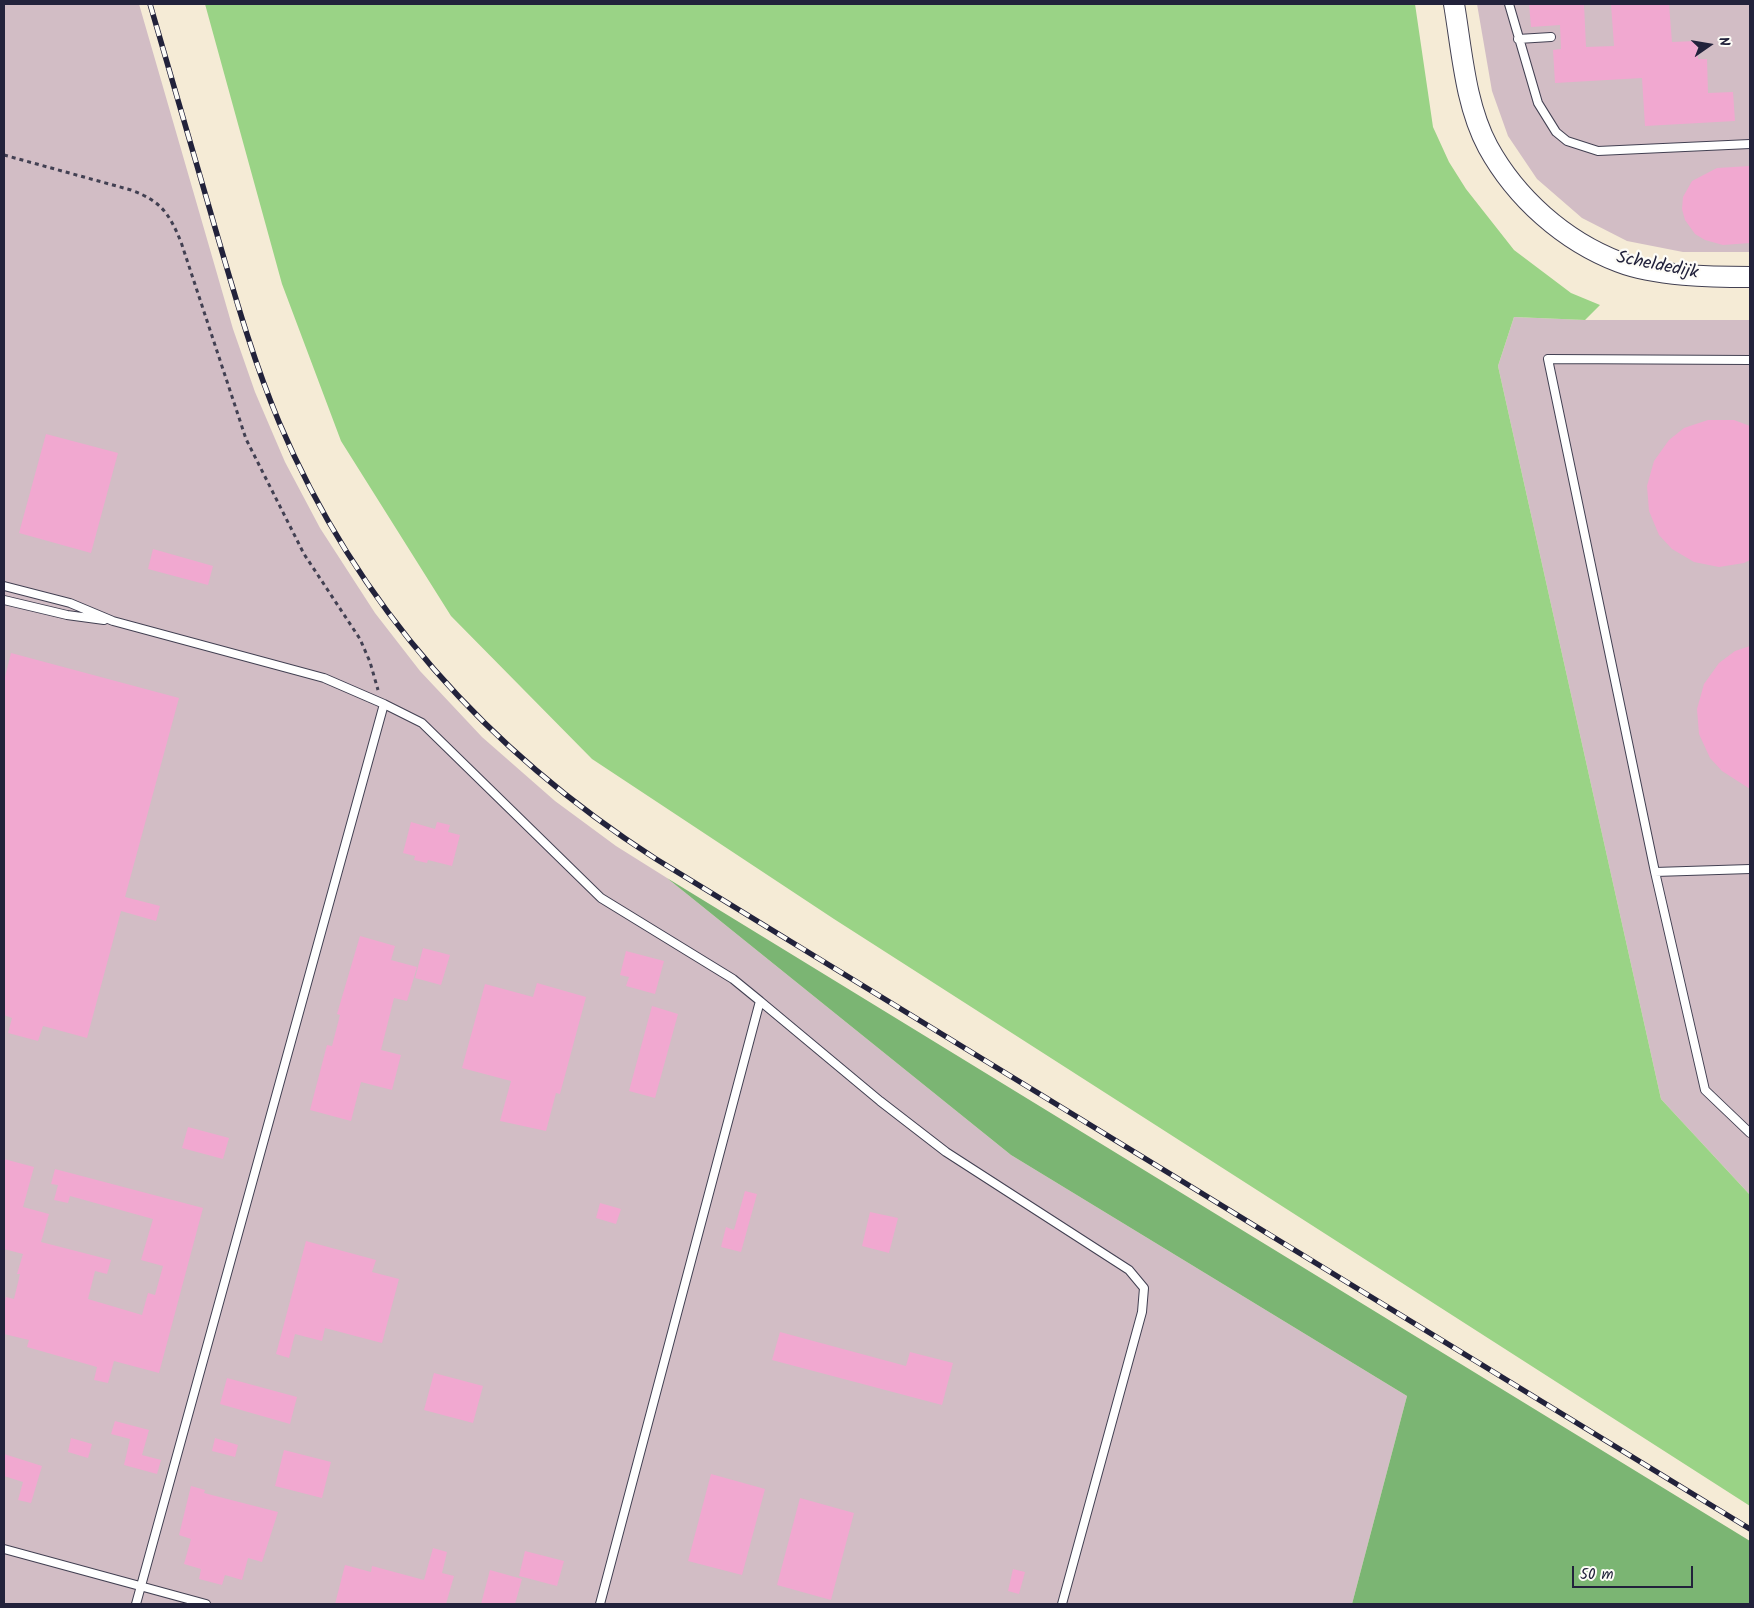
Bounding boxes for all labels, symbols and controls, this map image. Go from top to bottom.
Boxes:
north arrow [1684,20,1734,70]
text: N [1712,35,1735,48]
street label: Scheldedijk [1614,248,1700,286]
scale bar [1574,1556,1695,1588]
text: 50 m [1580,1563,1614,1587]

